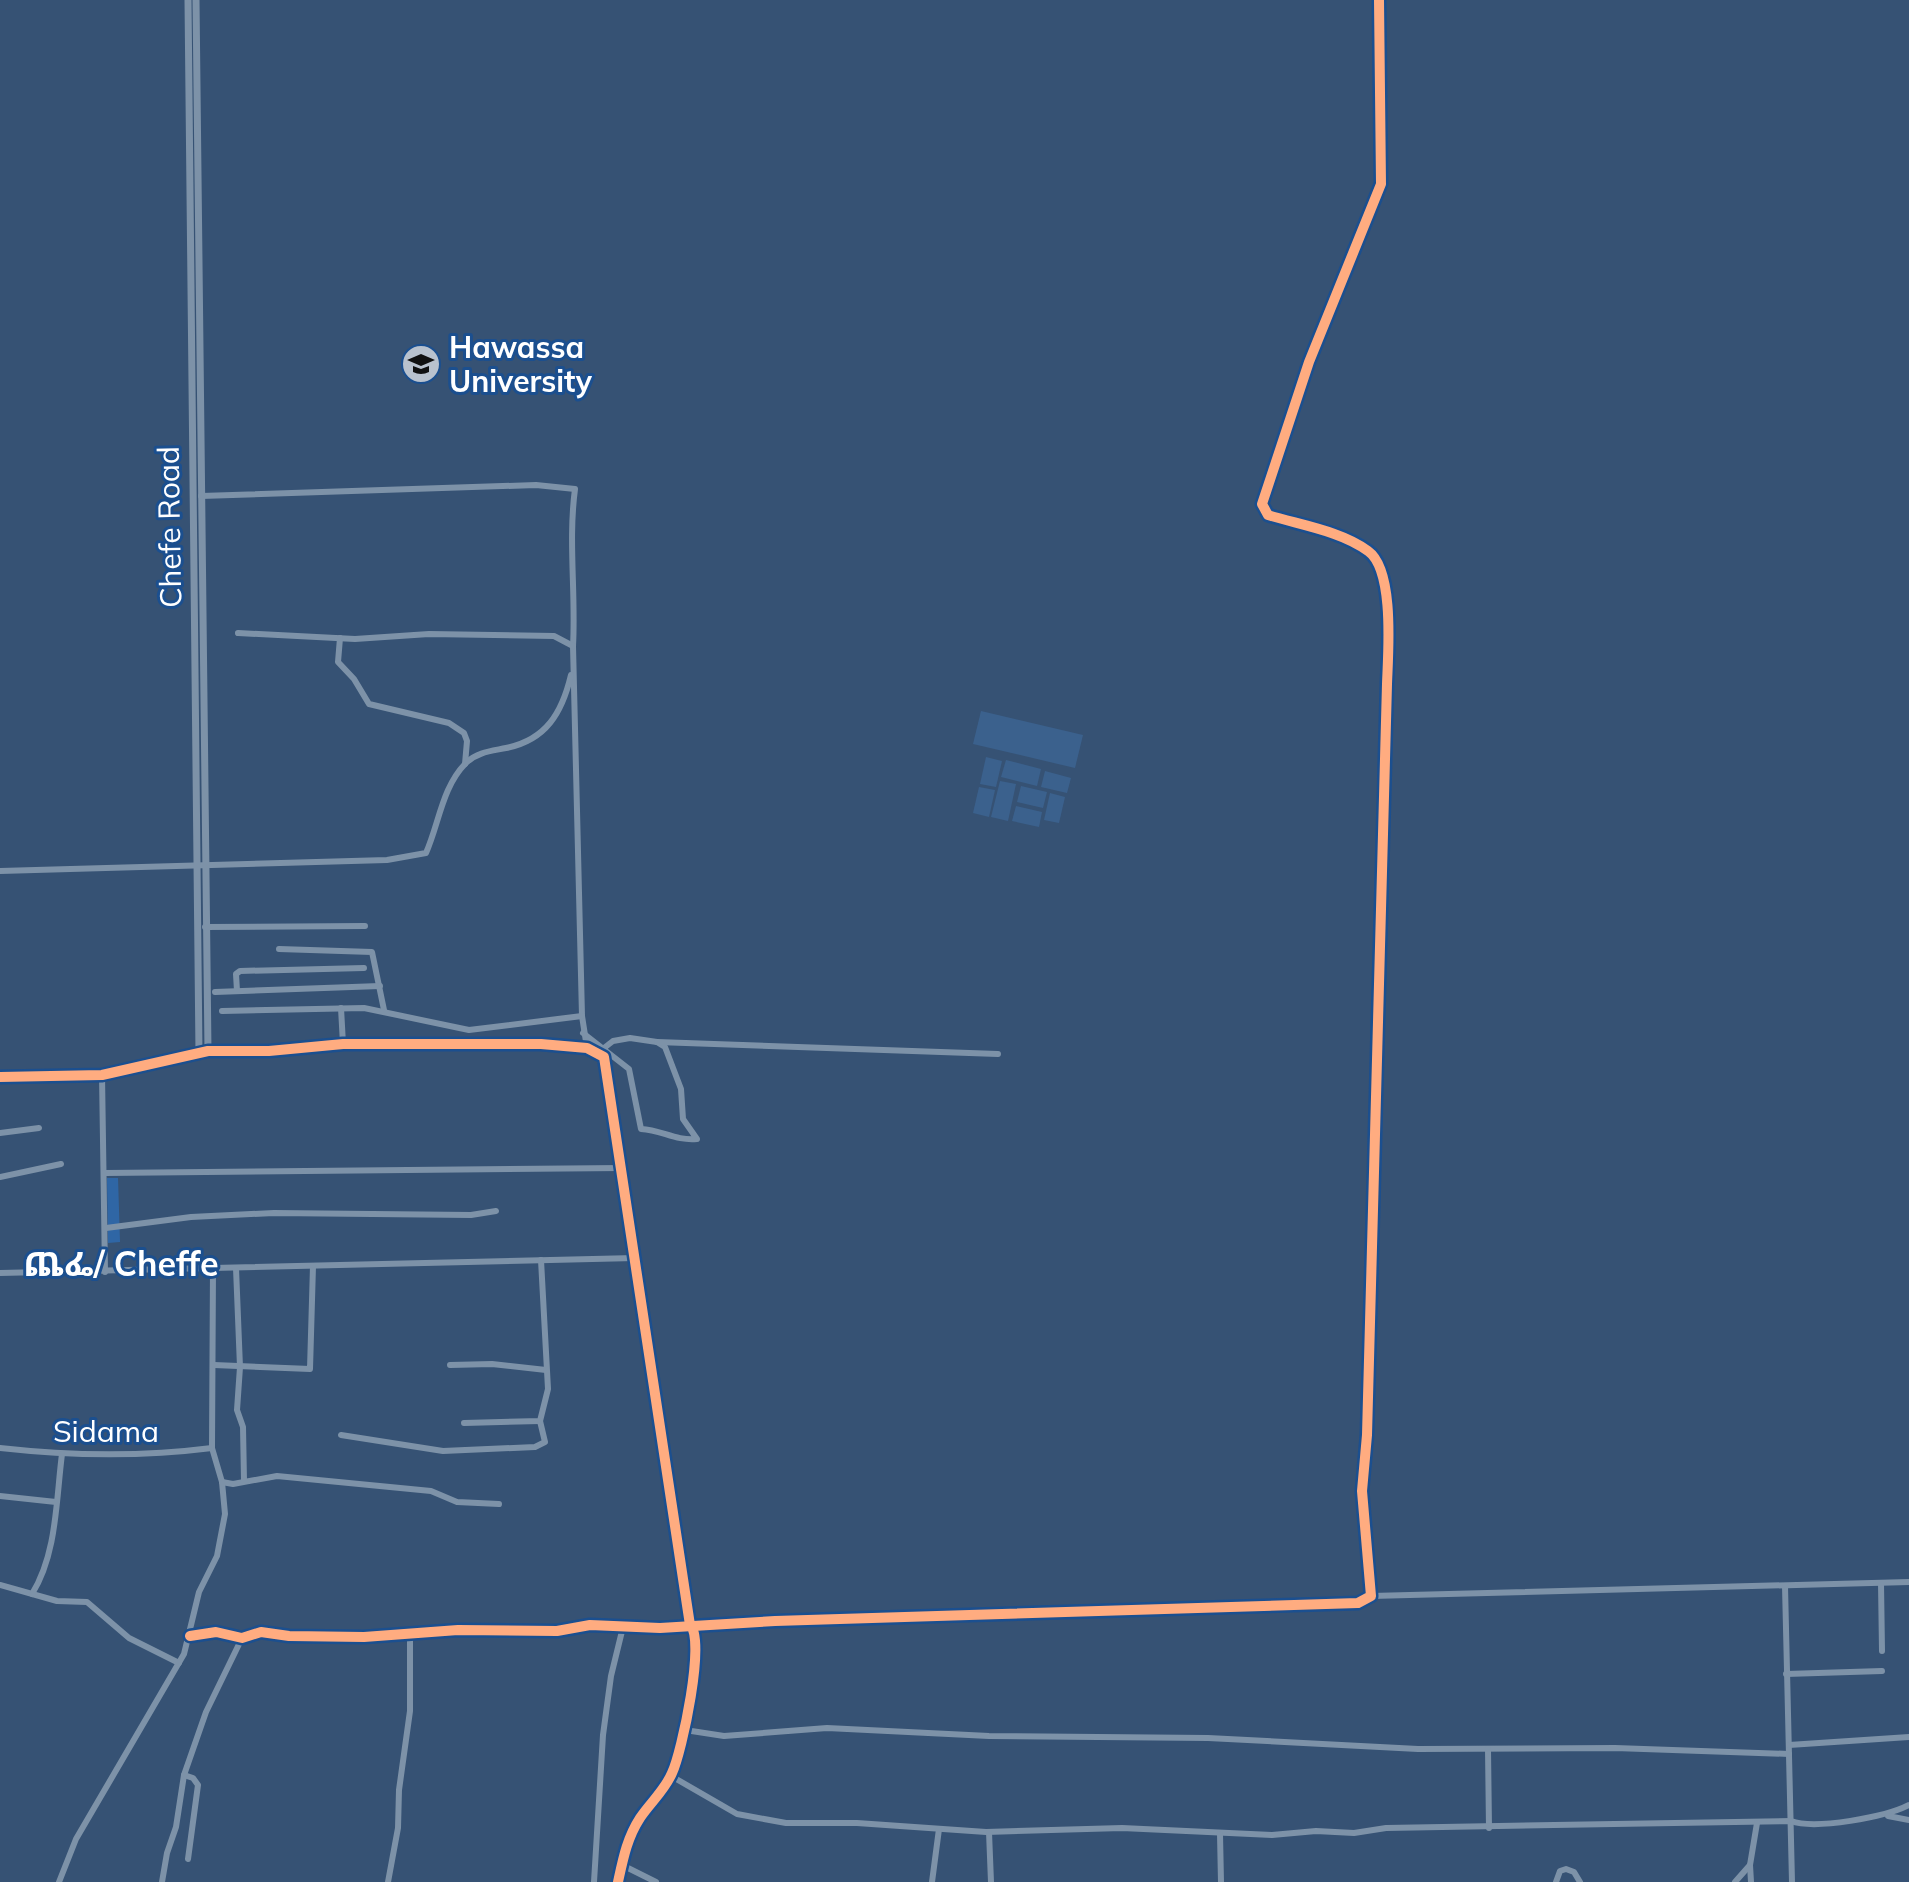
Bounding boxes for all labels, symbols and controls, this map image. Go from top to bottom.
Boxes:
place label: Hawassa University [449,328,593,400]
school or university icon: Hawassa University [400,343,442,385]
street label: Chefe Road [149,446,189,608]
district label: ጨፌ/ Cheffe [23,1242,219,1285]
street label: Sidama [53,1412,159,1450]

